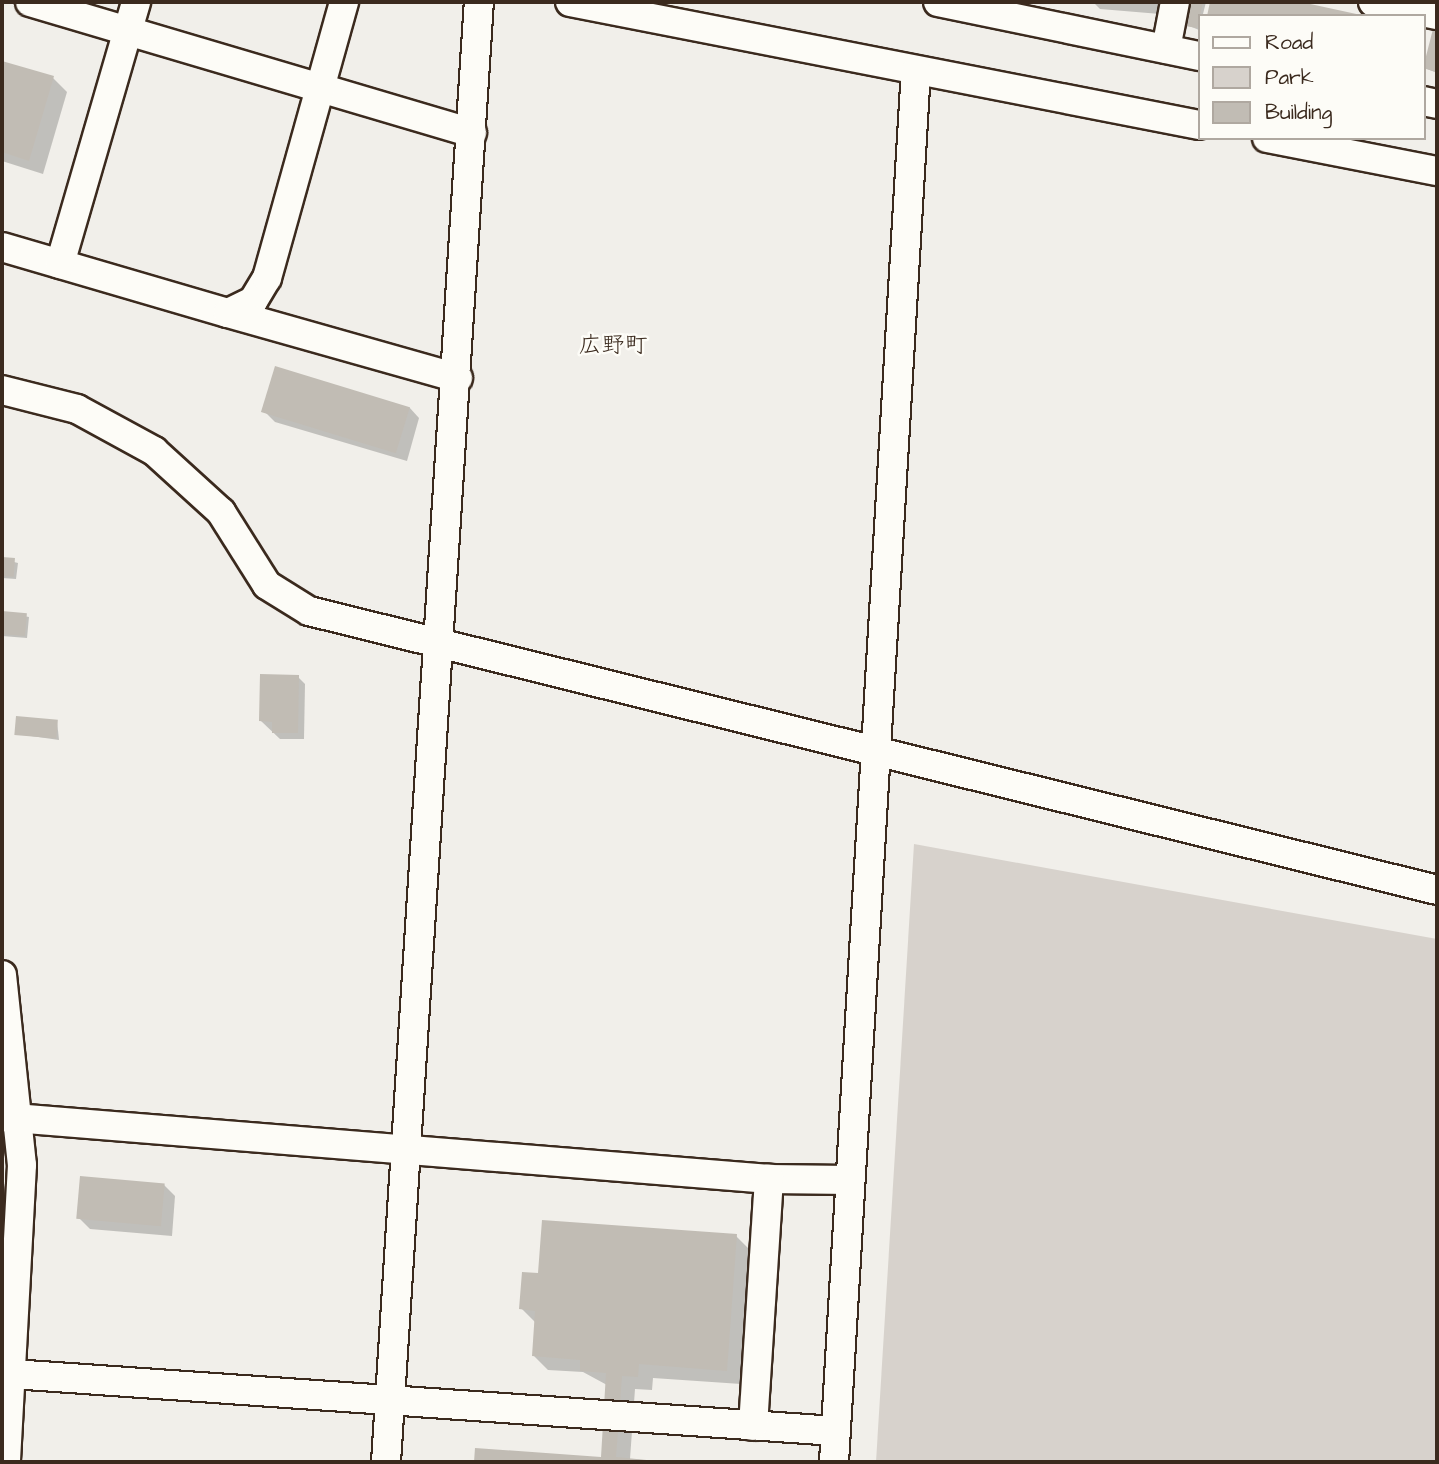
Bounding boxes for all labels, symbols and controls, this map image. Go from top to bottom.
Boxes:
legend [1198,14,1425,140]
text: Road [1265,28,1313,57]
text: Park [1265,63,1314,92]
text: Building [1265,98,1332,127]
district label: 広野町 [579,331,647,359]

